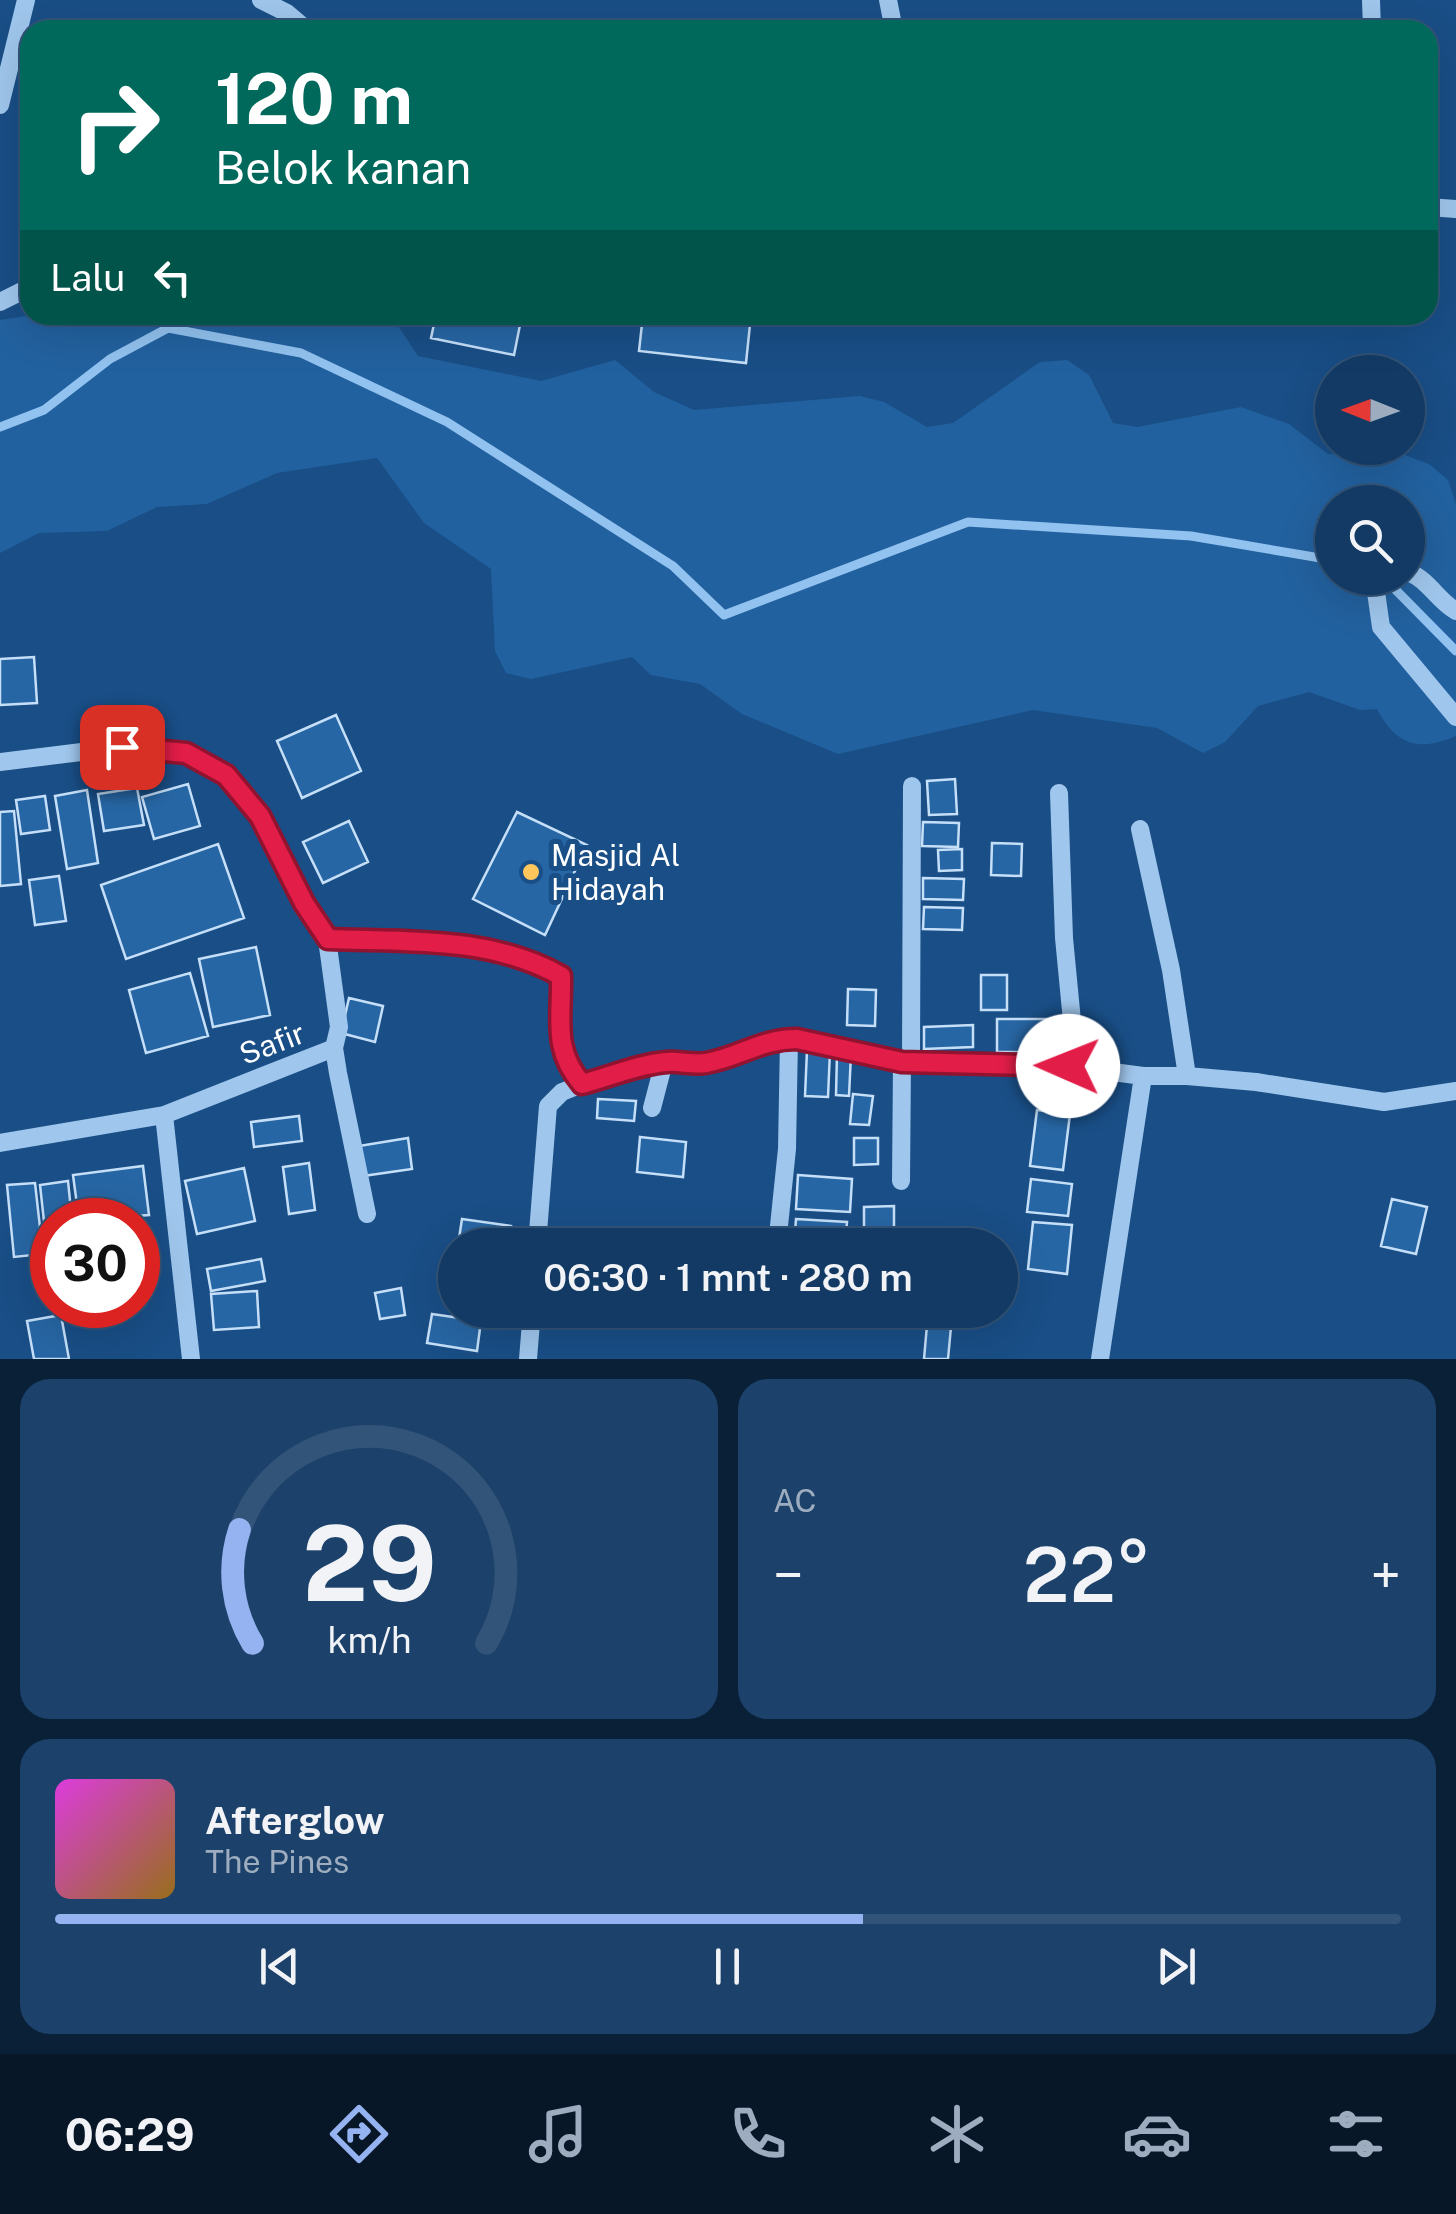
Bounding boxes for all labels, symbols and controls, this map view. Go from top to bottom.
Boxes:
text: 120 m [215,57,413,140]
icon: right [50,60,180,190]
text: Belok kanan [215,141,471,194]
icon: left [145,250,200,305]
text: Lalu [50,255,125,300]
north arrow [1315,355,1425,465]
map controls [1315,355,1425,595]
button: search [1315,485,1425,595]
pin [80,705,165,790]
icon: arrive [95,720,150,775]
place label: Masjid Al Hidayah [551,837,680,907]
marker: Masjid Al Hidayah [520,861,542,883]
street label: Safir [234,1014,310,1072]
position arrow [1016,1014,1120,1118]
speed limit sign: 30 [30,1198,160,1328]
text: 06:30 · 1 mnt · 280 m [543,1255,913,1300]
text: AC [773,1482,817,1519]
text: 29 [302,1502,436,1624]
text: 22° [1023,1531,1151,1619]
text: − [773,1543,804,1607]
text: + [1371,1543,1401,1607]
text: km/h [327,1619,411,1661]
text: Afterglow [205,1798,385,1843]
text: The Pines [205,1843,349,1880]
icon: previous [252,1939,307,1994]
icon: pause [700,1939,755,1994]
icon: next [1149,1939,1204,1994]
icon: directions [324,2099,394,2169]
icon: music [523,2099,593,2169]
icon: phone [723,2099,793,2169]
icon: climate [922,2099,992,2169]
icon: car [1122,2099,1192,2169]
icon: filters [1321,2099,1391,2169]
text: 06:29 [65,2108,195,2161]

